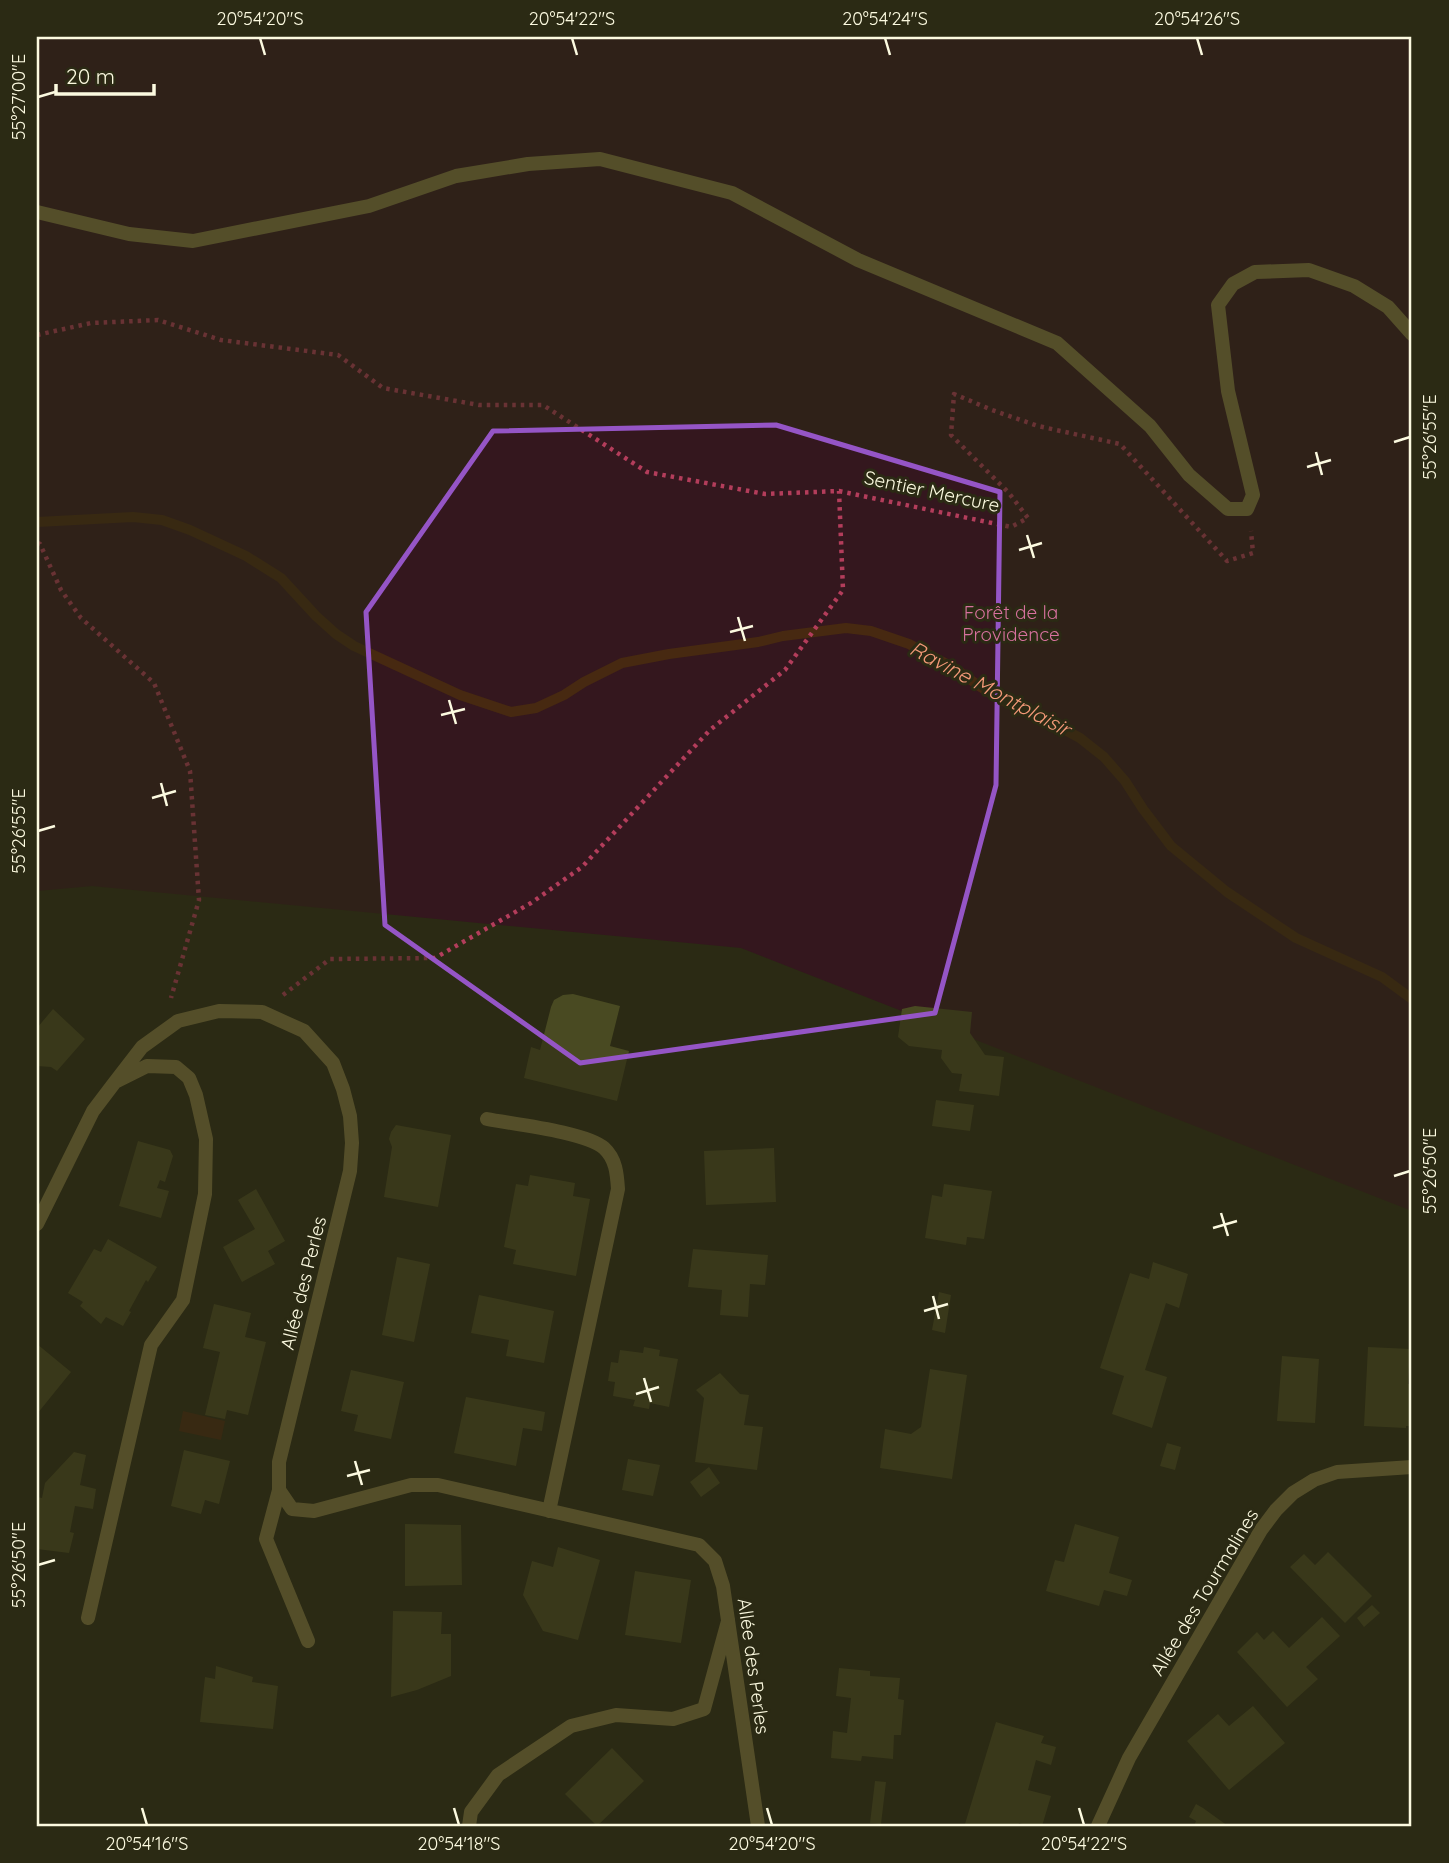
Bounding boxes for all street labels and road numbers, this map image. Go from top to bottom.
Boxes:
street label: Sentier Mercure [862,465,1002,517]
street label: Allée des Perles [275,1214,331,1352]
street label: Allée des Tourmalines [1145,1504,1263,1680]
street label: Allée des Perles [733,1597,775,1736]

